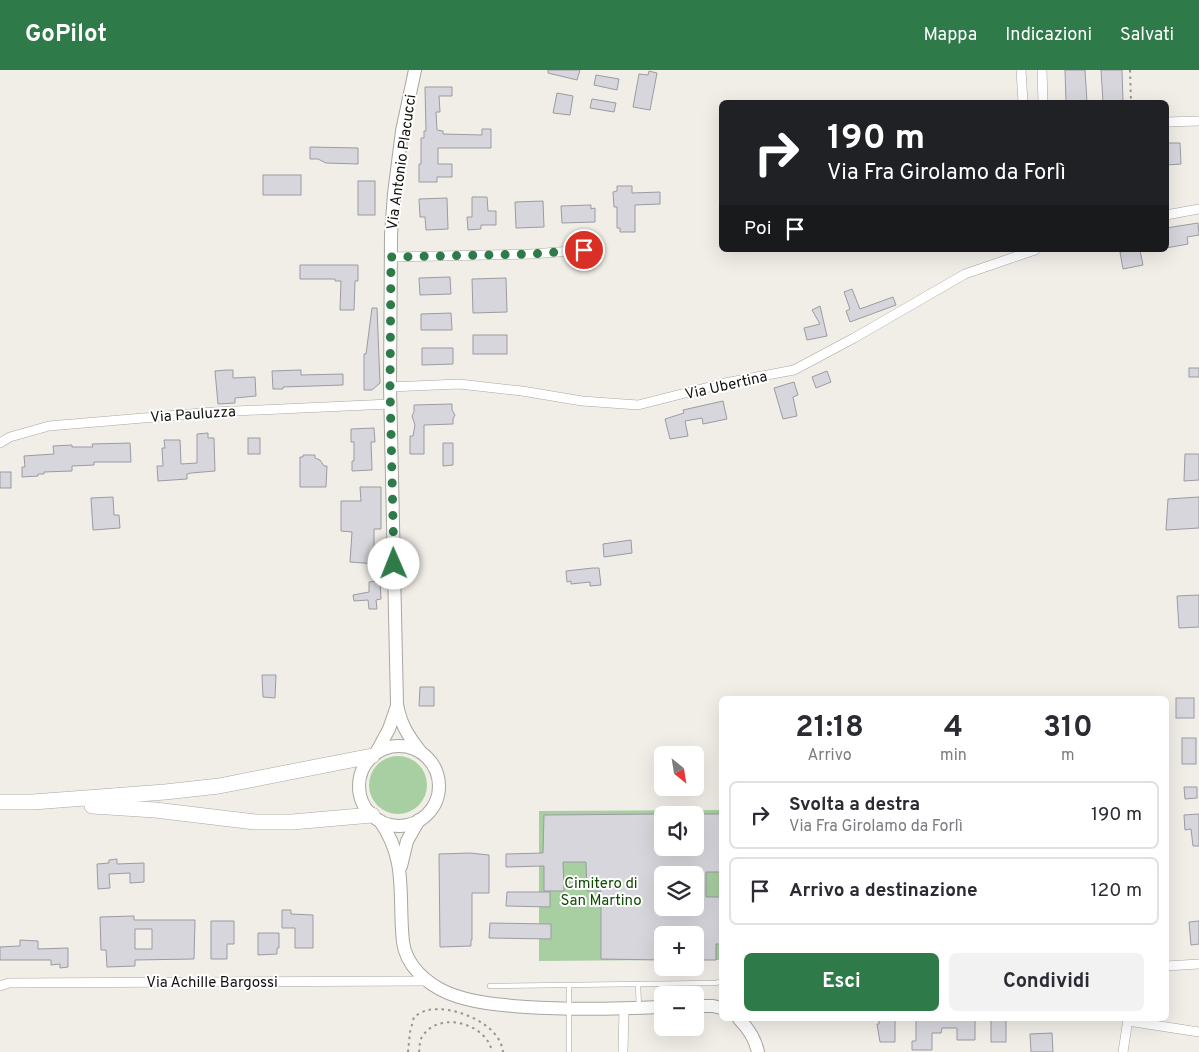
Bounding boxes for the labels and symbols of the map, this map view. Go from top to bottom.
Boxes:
street label: Via Antonio Placucci [384,93,421,231]
pin [563,229,605,271]
street label: Via Ubertina [683,368,769,405]
street label: Via Pauluzza [150,403,237,428]
position arrow [367,537,419,589]
north arrow [654,746,704,796]
park label: Cimitero di San Martino [560,875,642,911]
street label: Via Achille Bargossi [146,974,278,993]

